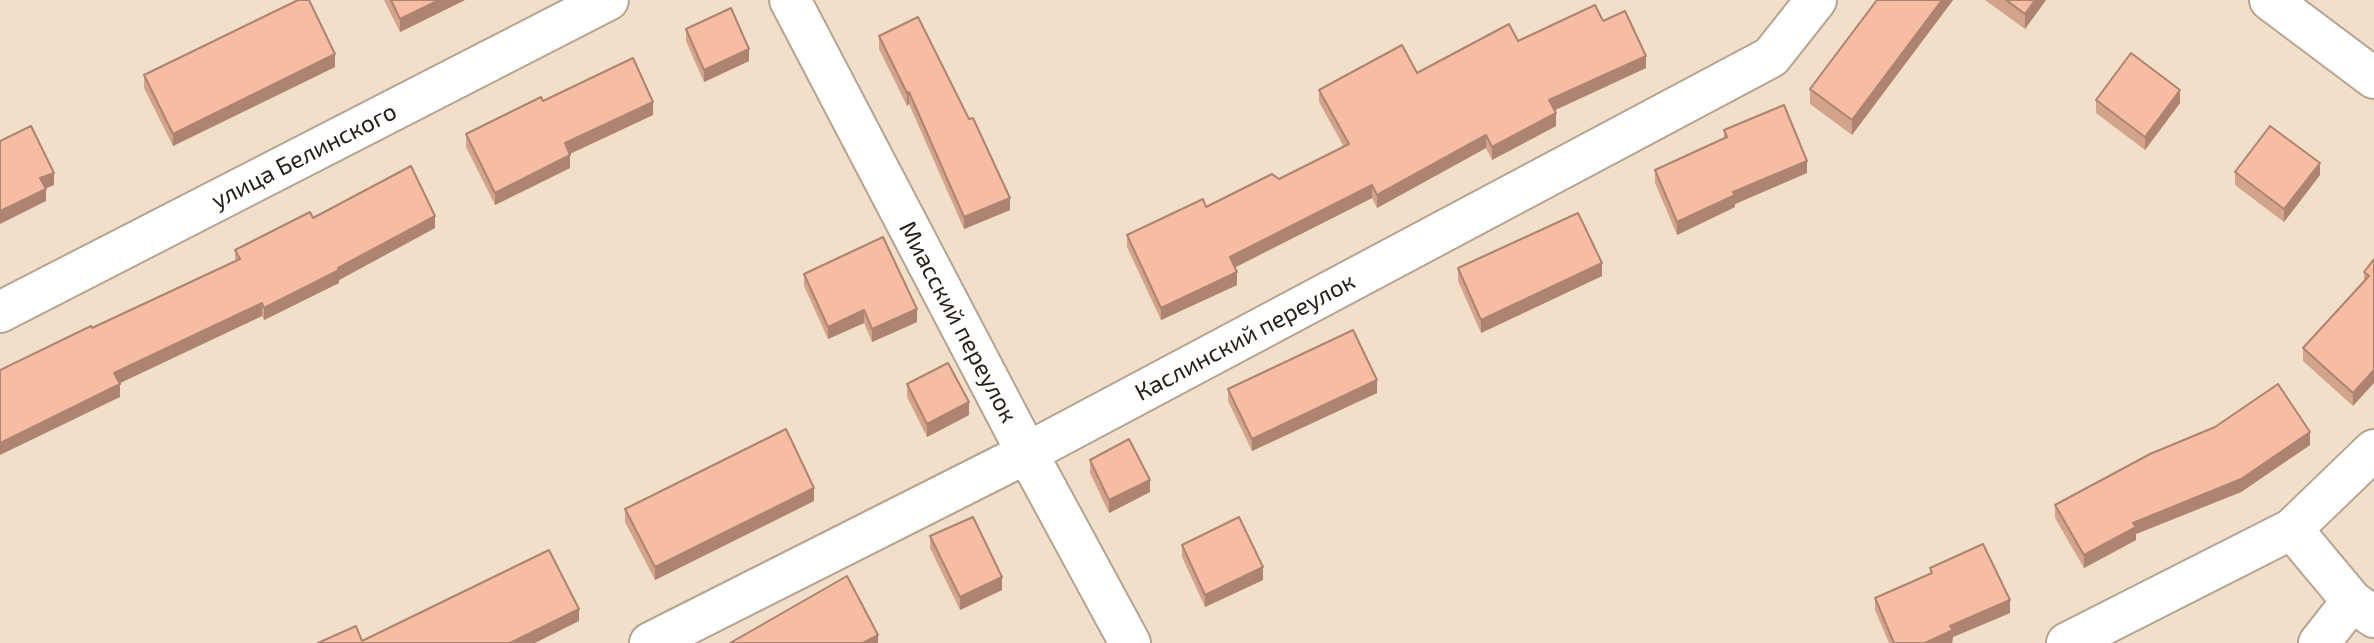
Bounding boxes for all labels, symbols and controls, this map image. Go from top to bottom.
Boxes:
street label: улица Белинского [207,97,401,215]
street label: Миасский переулок [893,216,1023,428]
street label: Каслинский переулок [1130,267,1360,407]

